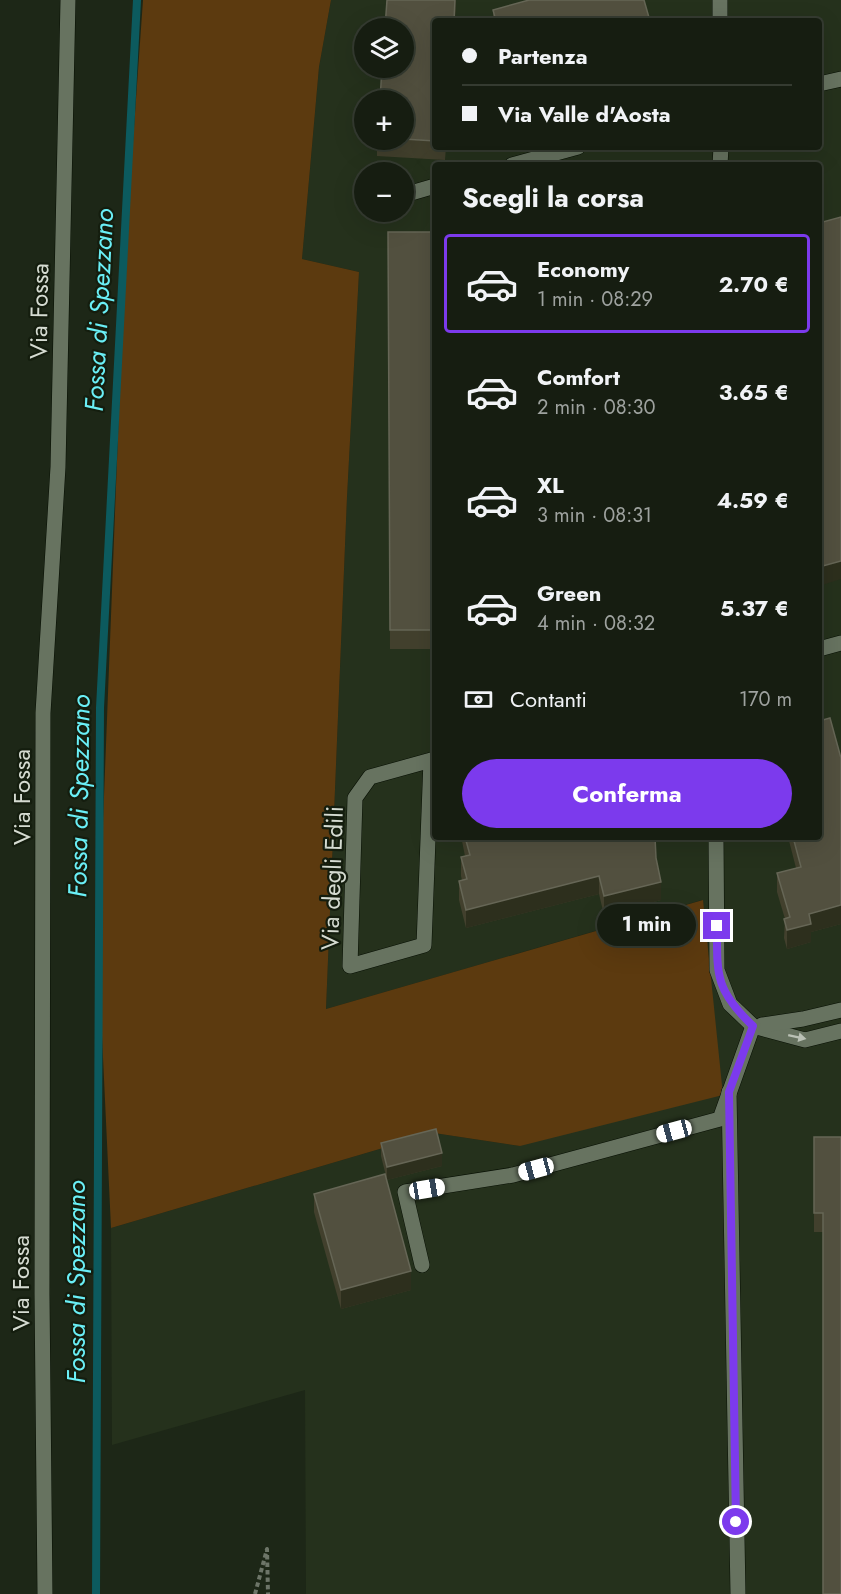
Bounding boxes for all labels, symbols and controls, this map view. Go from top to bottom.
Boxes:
map controls [354,18,414,222]
button: layers [354,18,414,78]
text: Partenza [498,40,588,72]
button: + [354,90,414,150]
text: Via Valle d'Aosta [498,98,671,130]
button: − [354,162,414,222]
text: Scegli la corsa [462,178,644,217]
water label: Fossa di Spezzano [75,207,123,412]
text: Economy [537,253,629,285]
icon: car [465,257,519,311]
street label: Via Fossa [21,263,57,359]
text: 2.70 € [719,268,789,300]
text: 1 min · 08:29 [537,285,653,314]
text: Comfort [537,361,620,393]
icon: car [465,365,519,419]
text: 3.65 € [719,376,789,408]
text: 2 min · 08:30 [537,393,656,422]
text: XL [537,469,564,501]
icon: car [465,473,519,527]
text: 4.59 € [717,484,789,516]
text: 3 min · 08:31 [537,501,652,530]
text: Green [537,577,601,609]
icon: car [465,581,519,635]
text: 5.37 € [720,592,789,624]
text: 4 min · 08:32 [537,609,655,638]
icon: cash [462,683,495,716]
text: Contanti [510,683,587,715]
text: 170 m [739,685,792,714]
water label: Fossa di Spezzano [58,694,100,898]
street label: Via Fossa [4,749,39,845]
button: Conferma [462,759,792,828]
street label: Via degli Edili [312,805,352,951]
callout: 1 min [597,905,696,947]
text: 1 min [622,910,671,939]
route end [703,912,730,939]
one-way arrow [788,1033,807,1042]
car [654,1118,694,1144]
car [516,1156,556,1182]
car [408,1177,446,1201]
water label: Fossa di Spezzano [57,1180,95,1384]
street label: Via Fossa [3,1235,38,1331]
route start [722,1508,749,1535]

